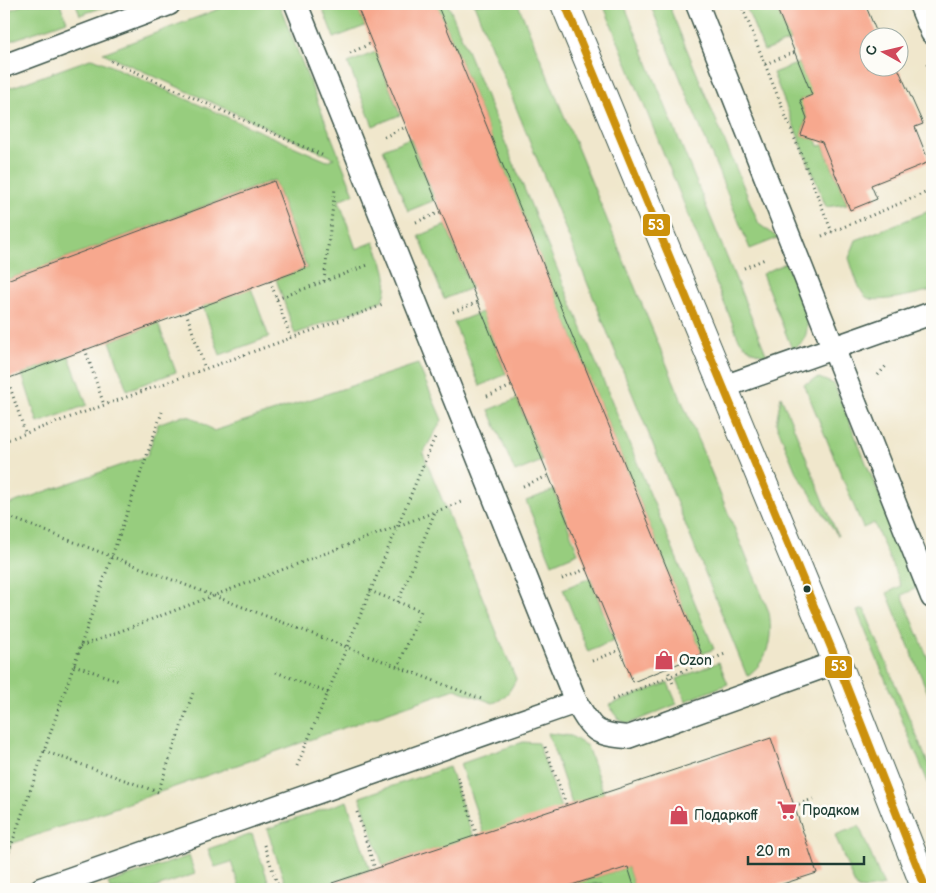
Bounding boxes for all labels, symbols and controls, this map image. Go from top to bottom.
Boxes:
north arrow [858,28,908,78]
text: С [863,44,881,56]
line badge: 53 [642,213,671,237]
text: 53 [648,217,664,234]
unlabelled marker [802,584,812,594]
shop icon: Ozon [653,649,675,671]
place label: Ozon [679,652,712,669]
line badge: 53 [824,655,853,679]
text: 53 [831,658,847,675]
supermarket icon: Продком [776,799,798,821]
place label: Продком [802,802,860,819]
shop icon: Подаркоff [668,804,690,826]
place label: Подаркоff [694,807,759,824]
scale bar [748,833,865,865]
text: 20 m [756,842,790,861]

